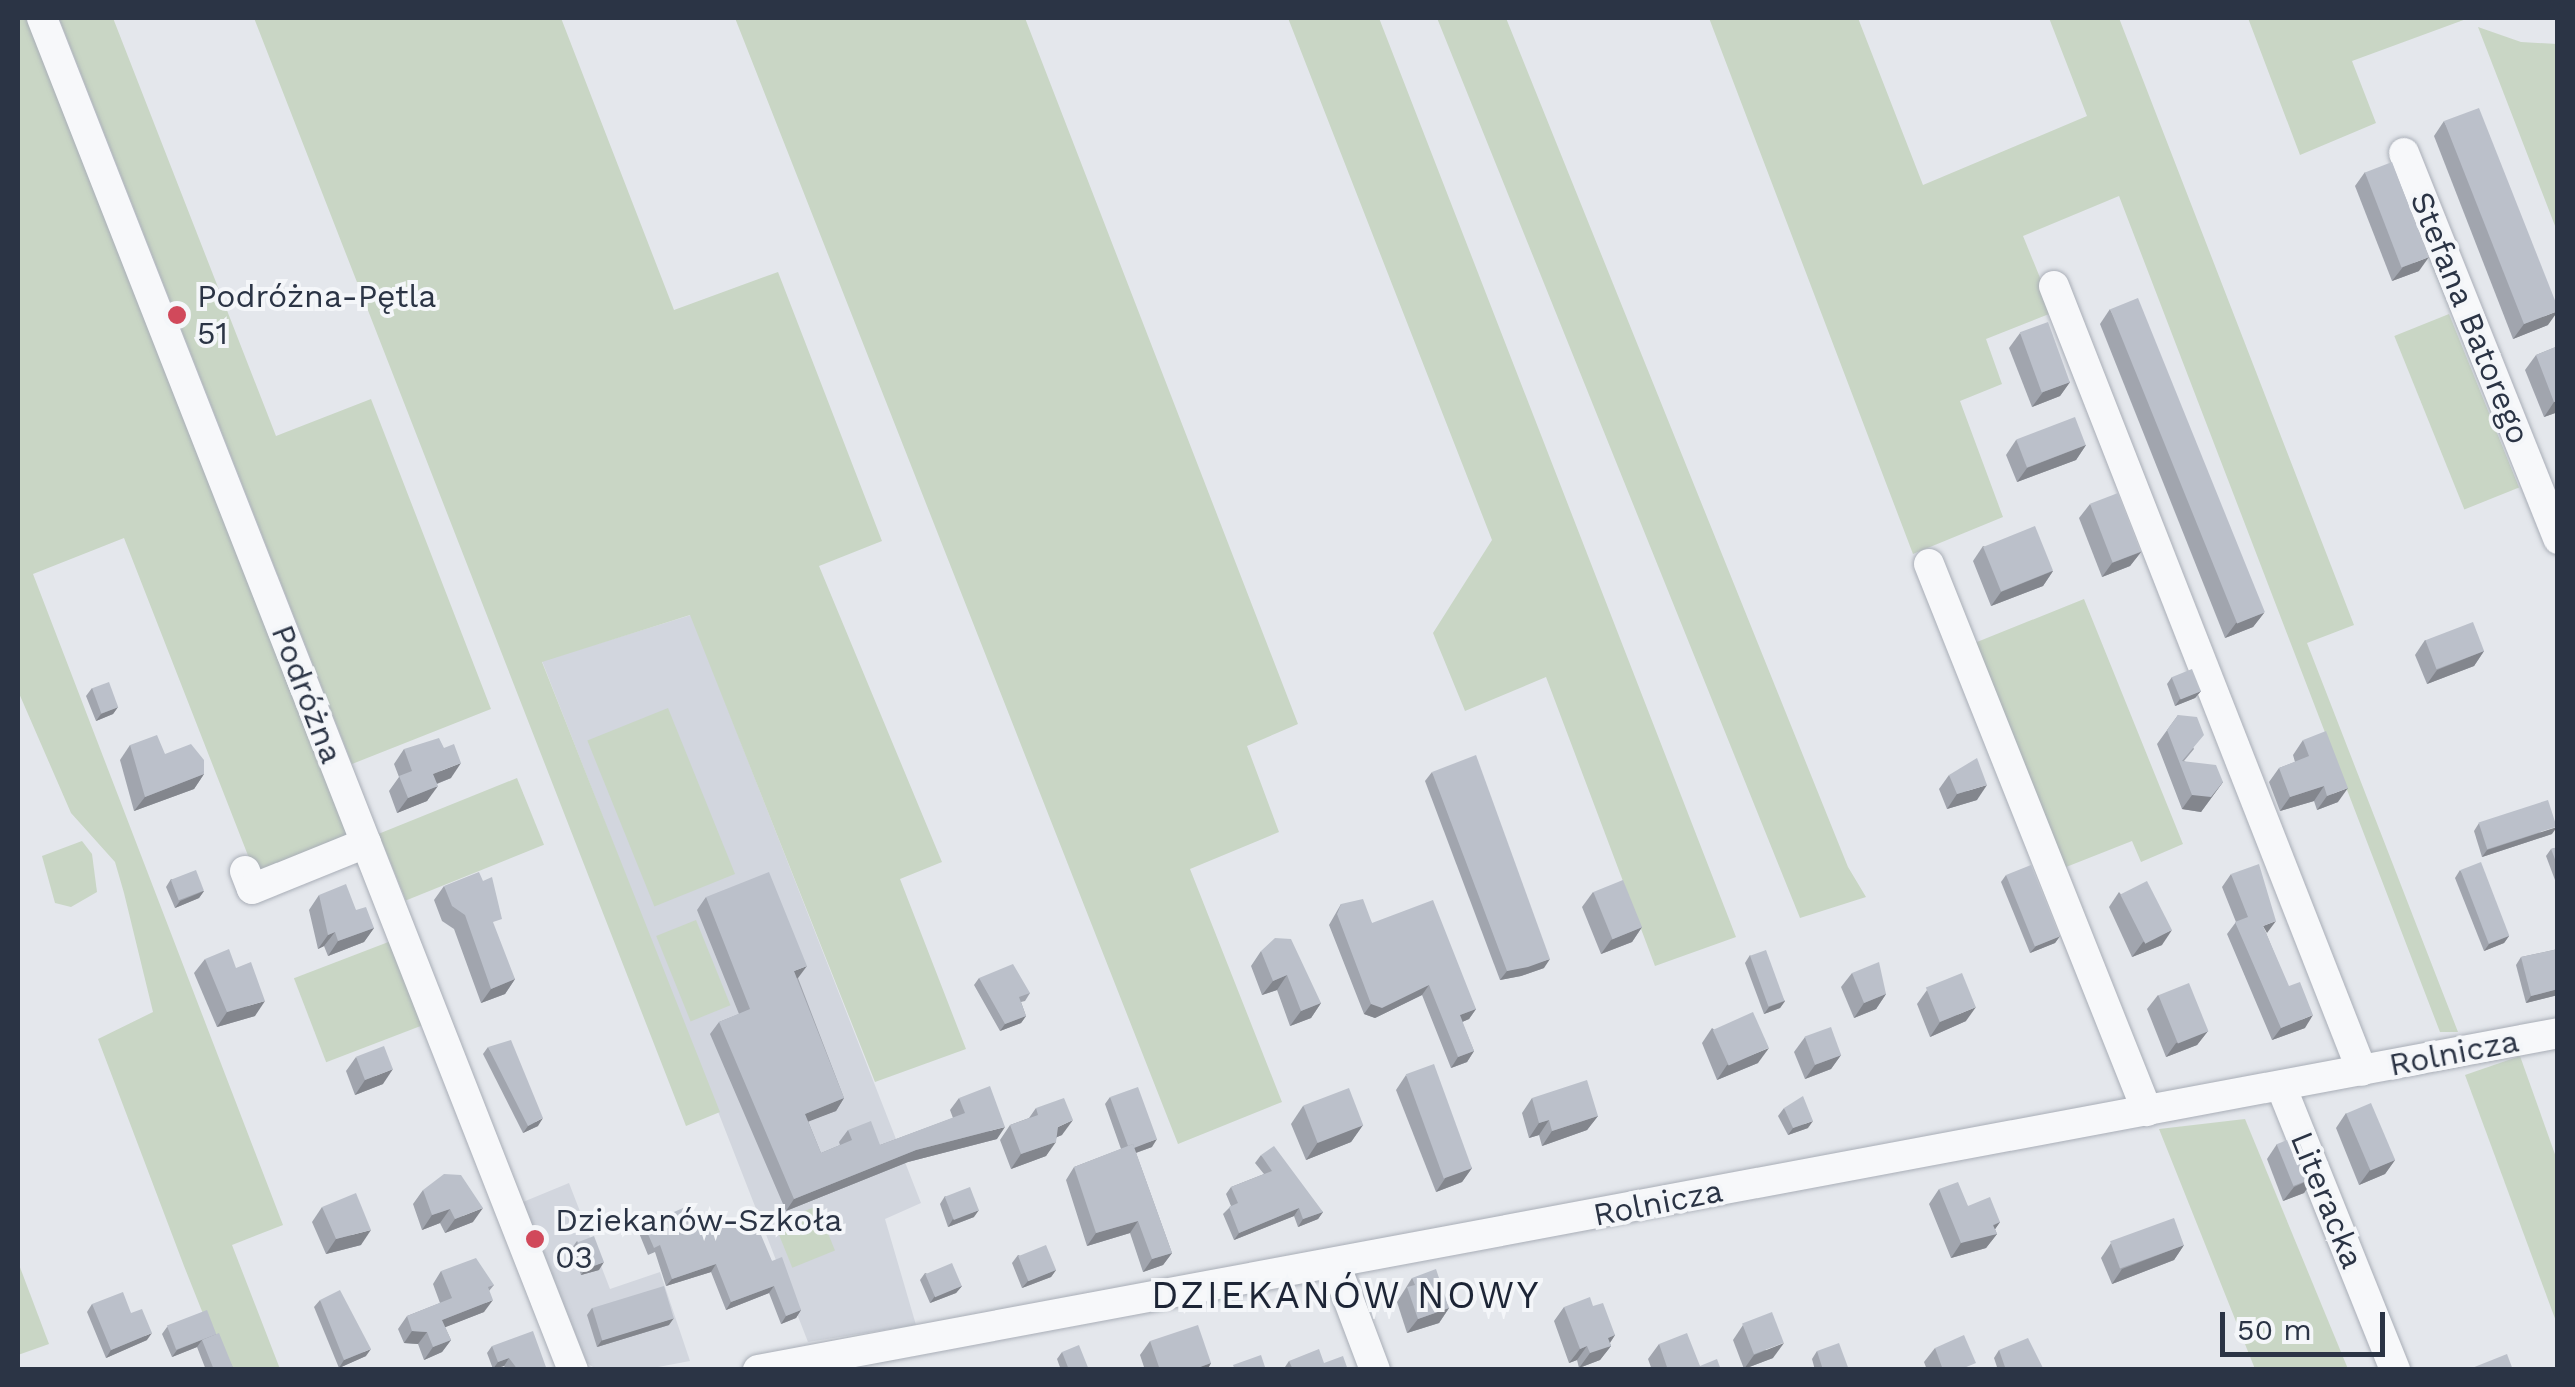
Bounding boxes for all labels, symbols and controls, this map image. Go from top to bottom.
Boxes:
street label: Stefana Batorego [2402,186,2538,450]
place label: Podróżna-Pętla 51 [197,278,436,353]
marker: Podróżna-Pętla 51 [166,304,188,326]
street label: Podróżna [263,619,351,769]
street label: Rolnicza [2386,1022,2522,1084]
street label: Literacka [2282,1126,2372,1274]
street label: Rolnicza [1590,1172,1726,1234]
place label: Dziekanów-Szkoła 03 [555,1202,842,1277]
marker: Dziekanów-Szkoła 03 [524,1228,546,1250]
district label: DZIEKANÓW NOWY [1150,1273,1542,1319]
scale bar [2225,1292,2390,1354]
text: 50 m [2237,1312,2312,1347]

